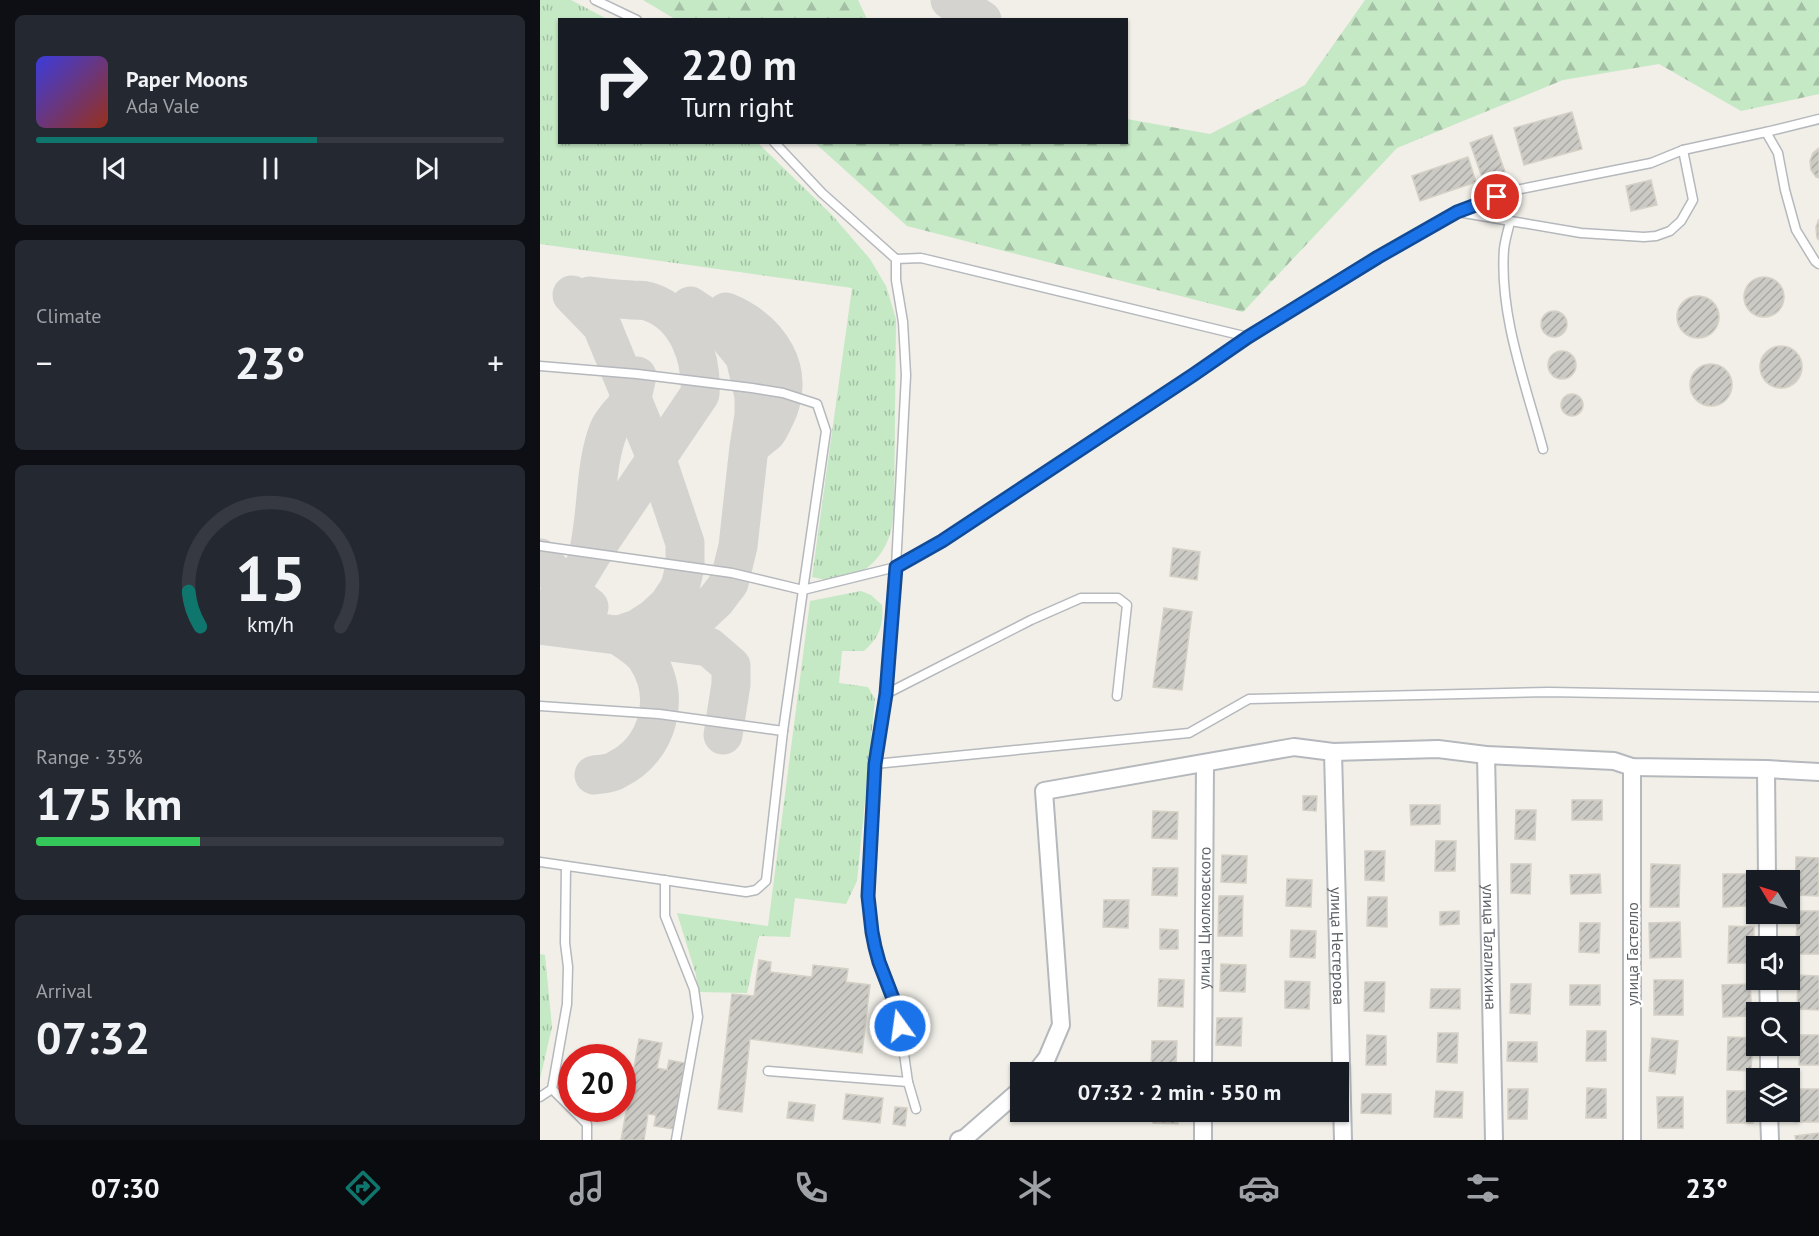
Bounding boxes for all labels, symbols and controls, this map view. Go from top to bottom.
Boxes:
text: 220 m [681,37,797,92]
icon: right [582,42,660,120]
text: Paper Moons [126,65,248,93]
text: Turn right [681,90,794,124]
text: Ada Vale [126,93,199,119]
icon: previous [98,152,131,185]
icon: pause [254,152,287,185]
icon: next [410,152,443,185]
pin [1471,171,1522,222]
icon: arrive [1480,180,1513,213]
text: Climate [36,303,102,329]
text: 23° [235,333,305,391]
text: − [36,341,53,384]
text: + [487,341,504,384]
text: 15 [235,537,305,618]
text: km/h [246,610,293,638]
text: Range · 35% [36,744,143,770]
text: 175 km [36,774,182,832]
street label: улица Циолковского [1194,846,1214,990]
north arrow [1746,870,1800,924]
map controls [1746,870,1800,1122]
street label: улица Талалихина [1479,884,1501,1010]
street label: улица Нестерова [1326,887,1350,1005]
street label: улица Гастелло [1622,902,1642,1006]
button: sound [1746,936,1800,990]
text: Arrival [36,978,92,1004]
position arrow [868,994,932,1058]
button: search [1746,1002,1800,1056]
text: 07:32 [36,1008,150,1066]
speed limit sign: 20 [558,1044,636,1122]
button: layers [1746,1068,1800,1122]
text: 07:32 · 2 min · 550 m [1078,1078,1281,1106]
icon: directions [342,1167,384,1209]
icon: music [566,1167,608,1209]
icon: phone [790,1167,832,1209]
icon: climate [1014,1167,1056,1209]
icon: car [1238,1167,1280,1209]
icon: filters [1462,1167,1504,1209]
text: 07:30 [91,1171,160,1205]
text: 23° [1686,1171,1728,1205]

